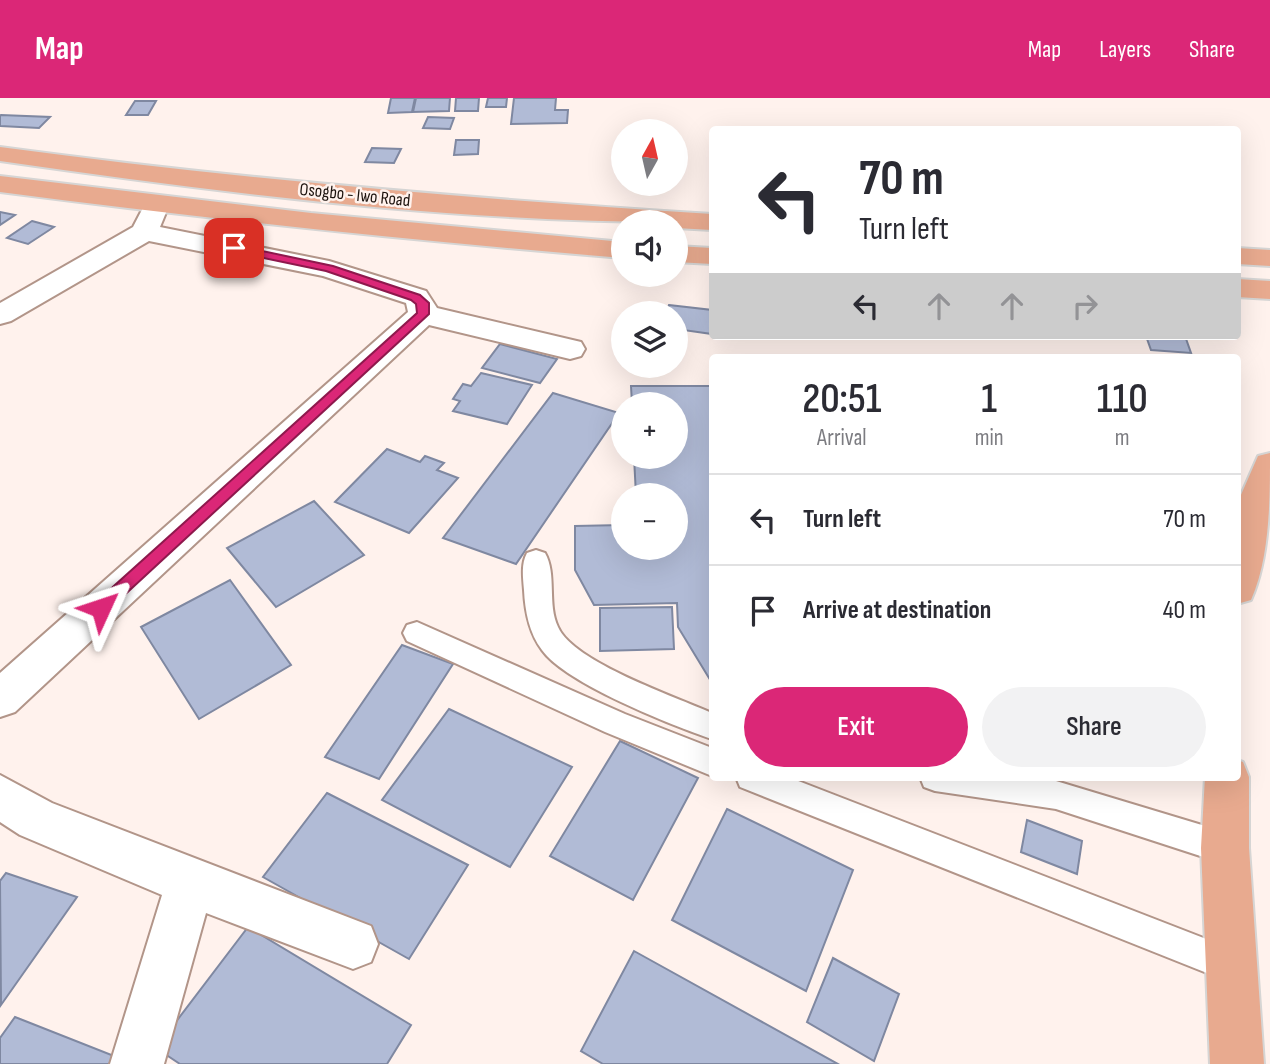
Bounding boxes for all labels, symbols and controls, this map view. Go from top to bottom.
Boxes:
text: Map [35,29,84,69]
text: Map [1028,35,1061,64]
text: Layers [1099,35,1151,64]
text: Share [1189,35,1235,64]
north arrow [611,119,688,196]
map controls [611,119,688,560]
text: 70 m [859,150,944,209]
icon: left [744,154,835,245]
street label: Osogbo - Iwo Road [299,179,411,211]
button: sound [611,210,688,287]
text: Turn left [859,210,949,249]
pin [204,218,264,278]
icon: arrive [215,229,253,267]
icon: left [847,287,885,325]
icon: ahead [920,287,958,325]
icon: ahead [993,287,1031,325]
icon: right [1066,287,1104,325]
button: layers [611,301,688,378]
text: 20:51 [802,374,881,425]
text: 1 [981,374,997,425]
text: 110 [1097,374,1148,425]
button: + [611,392,688,469]
text: Arrival [817,424,867,452]
text: min [975,424,1004,452]
text: m [1115,424,1130,452]
button: − [611,483,688,560]
icon: left [744,501,782,539]
text: Turn left [803,504,881,535]
text: 70 m [1163,504,1206,535]
position arrow [64,571,138,645]
icon: arrive [744,592,782,630]
text: Arrive at destination [803,595,991,626]
text: 40 m [1163,595,1206,626]
button: Exit [744,687,968,767]
button: Share [982,687,1206,767]

